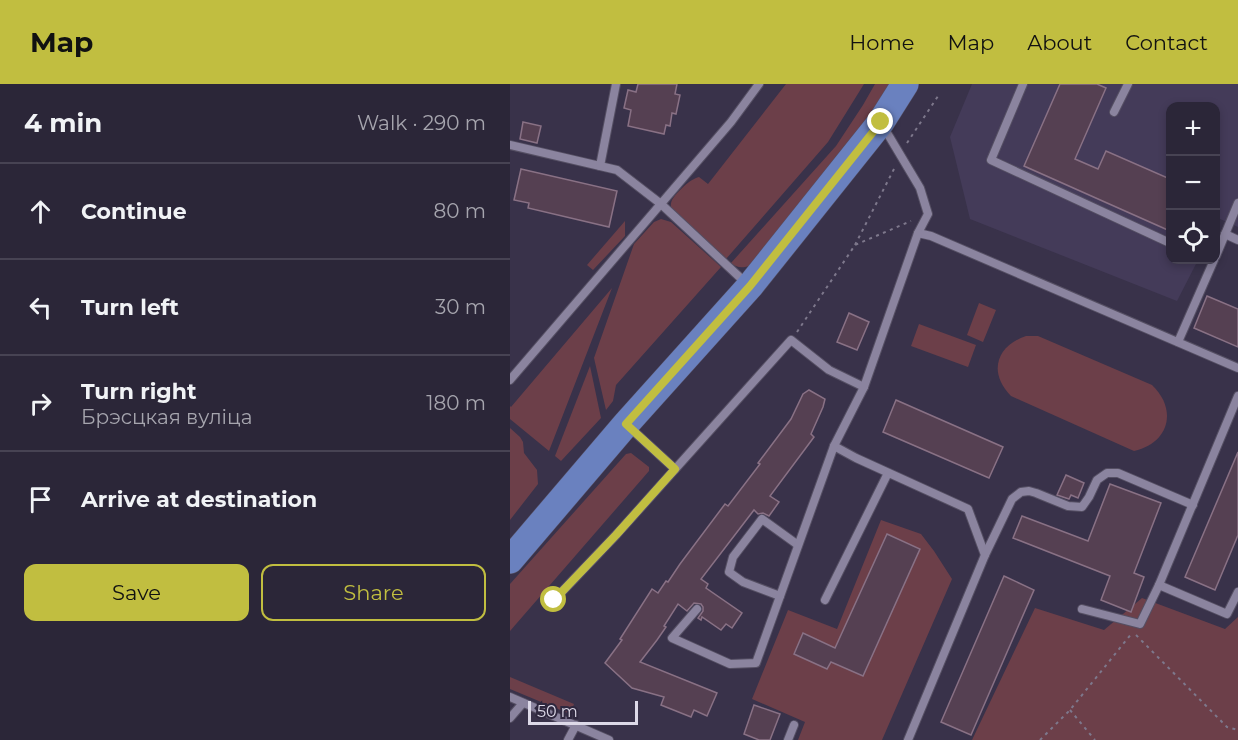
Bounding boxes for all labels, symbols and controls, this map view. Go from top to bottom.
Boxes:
text: Map [30,25,93,59]
text: Home [849,30,914,55]
text: Map [947,30,994,55]
text: About [1027,30,1092,55]
text: Contact [1125,30,1208,55]
map controls [1166,102,1220,264]
button: + [1166,102,1220,156]
text: 4 min [24,107,102,139]
route end [867,108,893,134]
text: Walk · 290 m [357,111,486,135]
button: − [1166,156,1220,210]
icon: ahead [24,195,57,228]
text: Continue [81,198,187,225]
text: 80 m [434,199,486,223]
button: locate [1166,210,1220,264]
icon: left [24,291,57,324]
text: Turn left [81,294,179,321]
text: 30 m [435,295,486,319]
text: Turn right [81,378,196,405]
icon: right [24,387,57,420]
text: 180 m [426,391,486,415]
text: Брэсцкая вуліца [81,405,252,429]
icon: arrive [24,483,57,516]
text: Arrive at destination [81,486,317,513]
button: Save [24,564,249,621]
button: Share [261,564,486,621]
route start [540,586,566,612]
scale bar [528,698,638,726]
text: 50 m [537,702,578,721]

